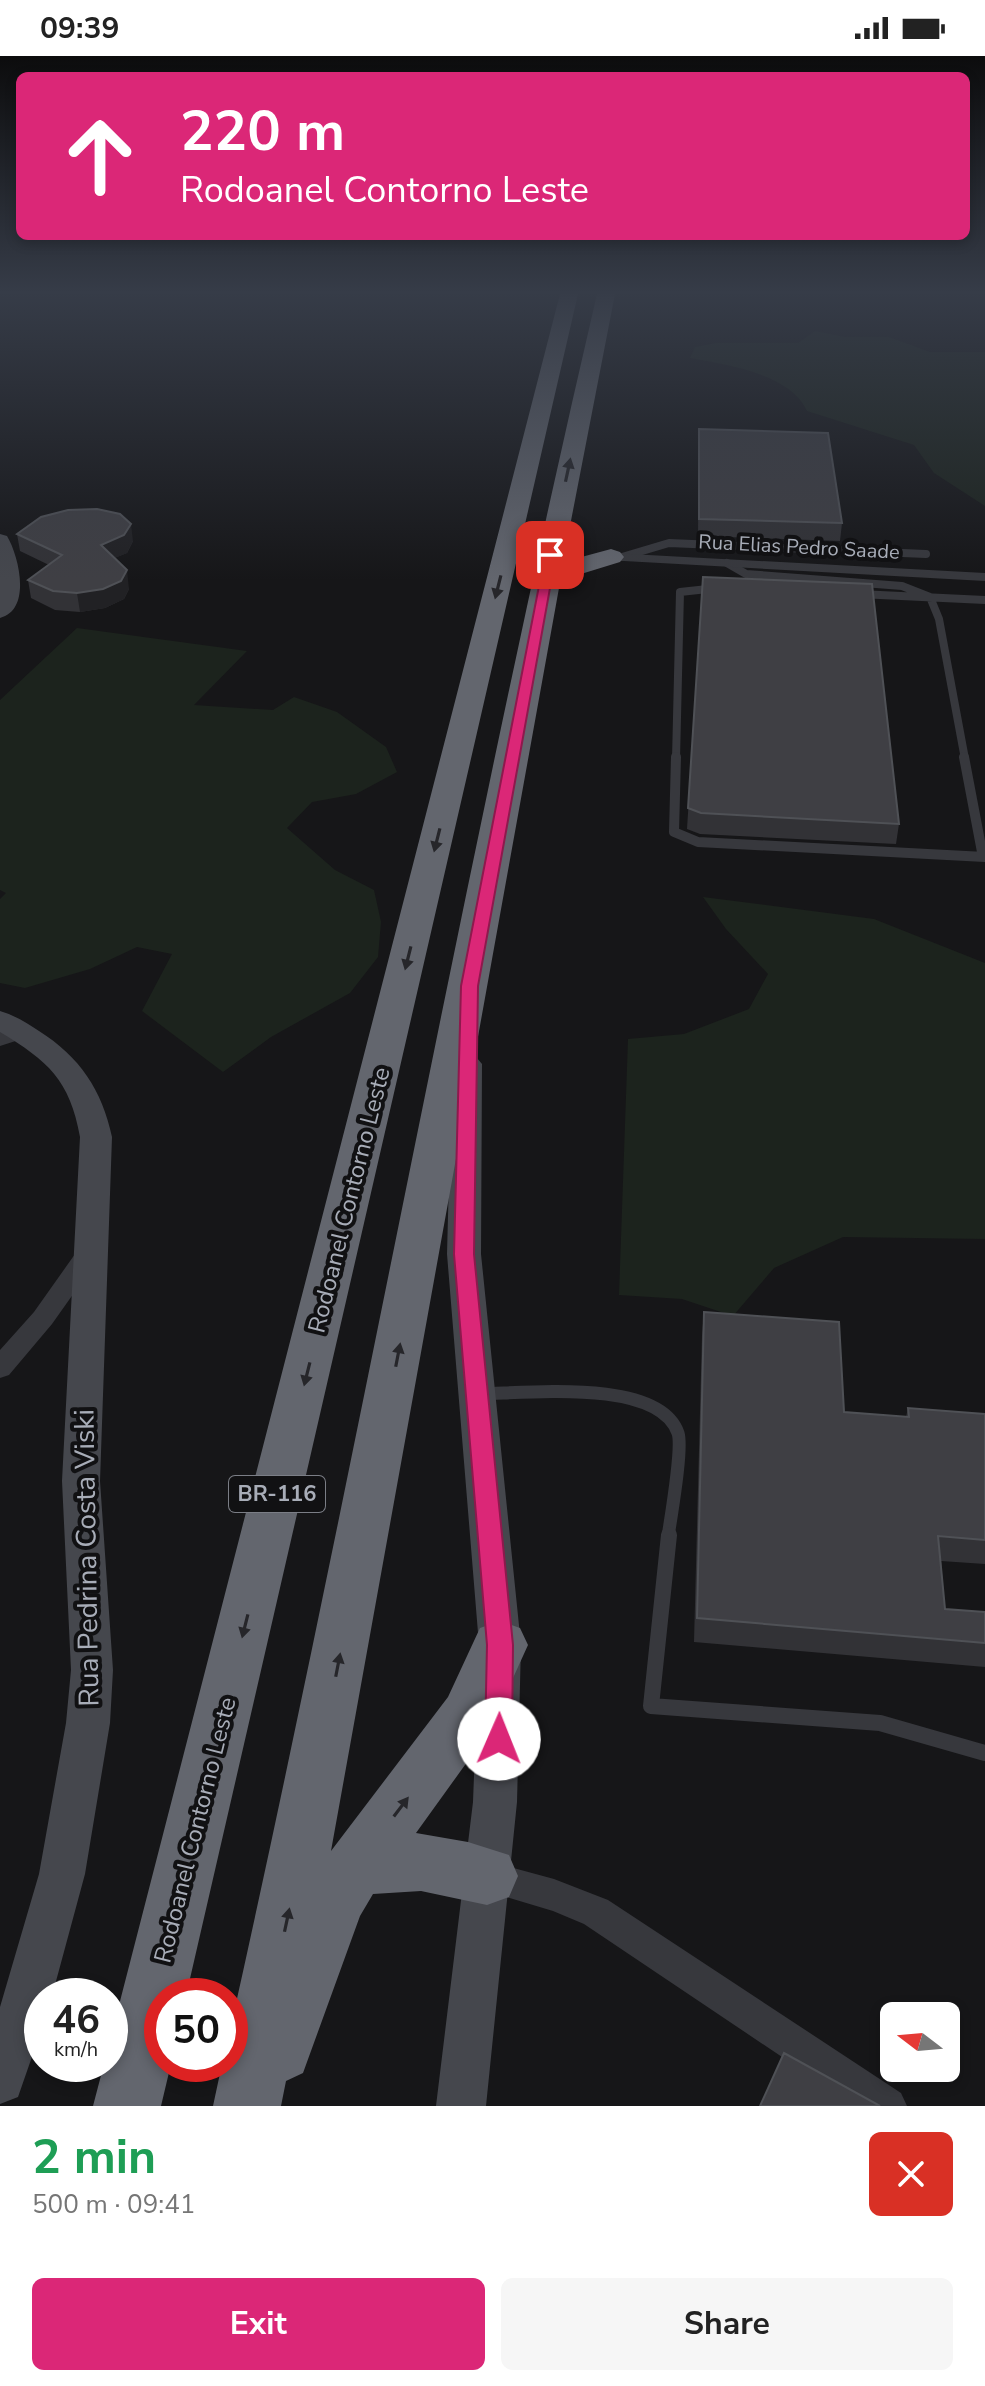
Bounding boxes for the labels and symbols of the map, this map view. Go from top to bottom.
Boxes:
one-way arrow [562,457,575,482]
pin [516,521,584,589]
street label: Rua Elias Pedro Saade [698,528,900,566]
one-way arrow [491,575,504,600]
one-way arrow [430,828,443,853]
one-way arrow [402,945,414,970]
street label: Rodoanel Contorno Leste [300,1064,398,1336]
one-way arrow [393,1342,405,1367]
one-way arrow [300,1361,312,1386]
street label: Rua Pedrina Costa Viski [65,1409,109,1707]
road number: BR-116 [229,1476,325,1512]
one-way arrow [238,1614,251,1639]
one-way arrow [333,1653,345,1678]
street label: Rodoanel Contorno Leste [146,1694,244,1966]
position arrow [457,1697,541,1781]
one-way arrow [392,1796,408,1817]
one-way arrow [281,1908,294,1933]
speed limit sign: 50 [144,1978,248,2082]
north arrow [880,2002,960,2082]

